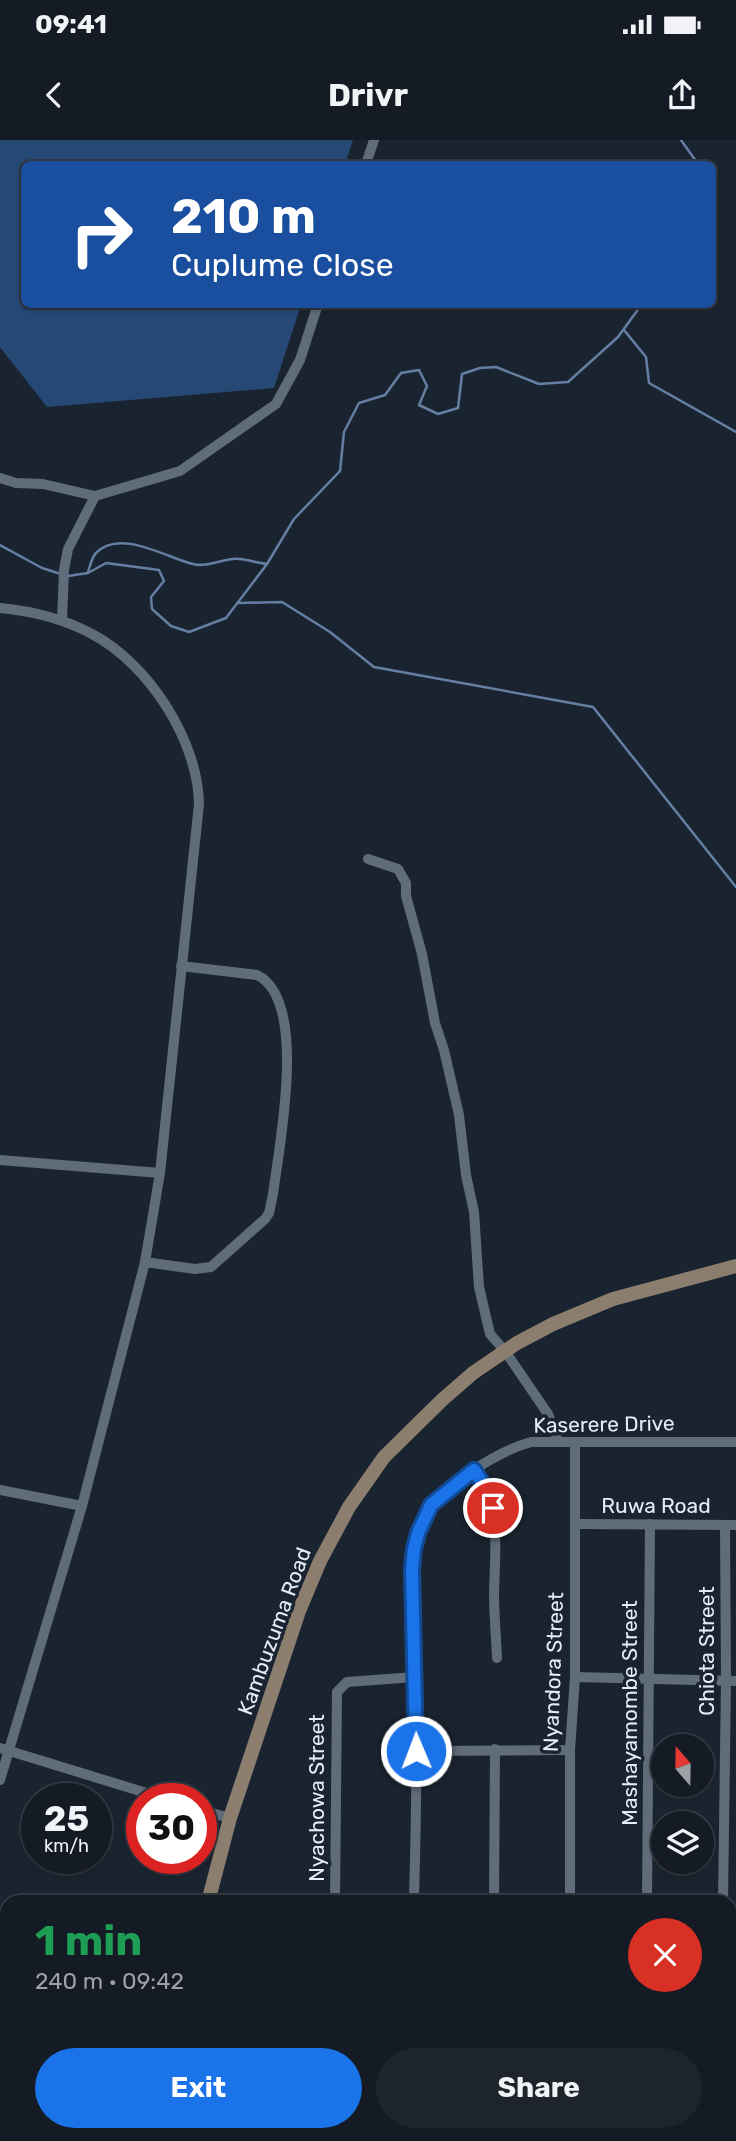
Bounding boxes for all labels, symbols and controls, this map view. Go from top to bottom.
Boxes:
text: 09:41 [35,9,107,40]
icon: back [35,76,73,114]
text: Drivr [328,76,408,114]
icon: share [663,76,701,114]
text: 210 m [171,187,316,245]
icon: right [56,189,147,280]
text: Cuplume Close [171,246,394,284]
street label: Kaserere Drive [533,1410,675,1438]
pin [463,1478,523,1538]
icon: arrive [474,1489,512,1527]
street label: Ruwa Road [601,1493,711,1518]
street label: Kambuzuma Road [232,1544,316,1718]
street label: Chiota Street [694,1586,719,1716]
street label: Nyandora Street [538,1592,568,1752]
street label: Mashayamombe Street [617,1600,642,1826]
street label: Nyachowa Street [304,1714,329,1882]
position arrow [379,1714,453,1788]
north arrow [651,1734,714,1797]
map controls [651,1734,714,1874]
speed limit sign: 30 [126,1783,217,1874]
text: 25 [44,1798,89,1840]
button: layers [651,1811,714,1874]
text: km/h [44,1835,89,1857]
text: 1 min [35,1916,142,1966]
button: close [628,1918,702,1992]
text: 240 m · 09:42 [35,1967,184,1995]
button: Exit [35,2048,362,2128]
button: Share [376,2048,702,2128]

